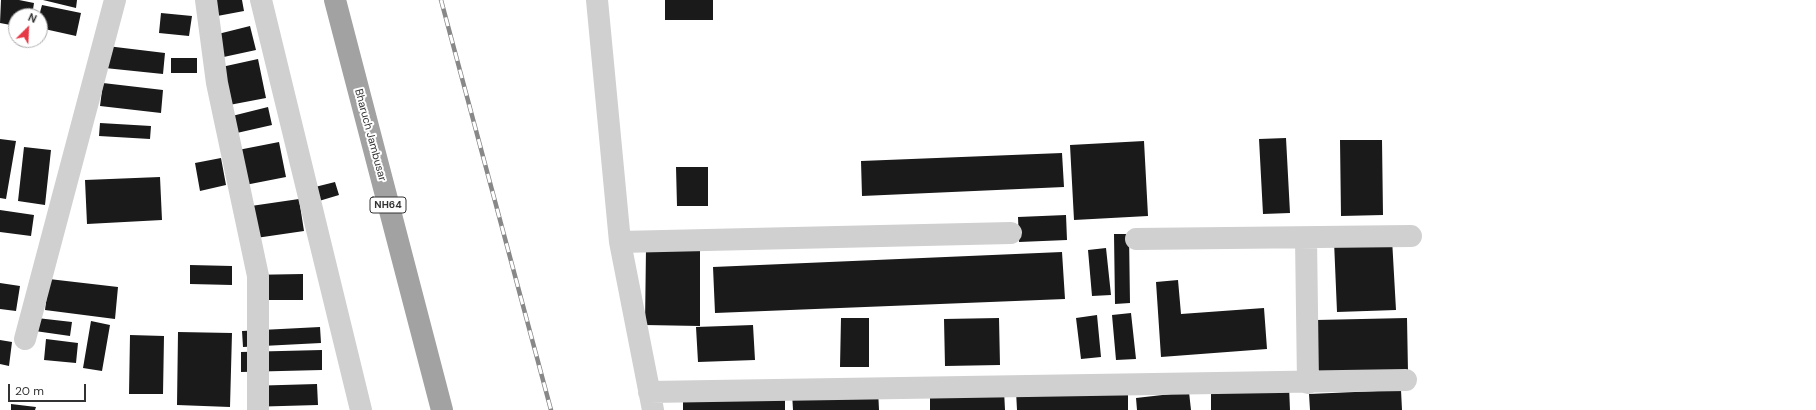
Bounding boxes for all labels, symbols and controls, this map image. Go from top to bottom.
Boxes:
north arrow [8,8,48,48]
text: N [26,10,39,26]
street label: Bharuch Jambusar [351,87,389,183]
road number: NH64 [370,197,406,213]
scale bar [10,376,88,402]
text: 20 m [15,383,44,399]

